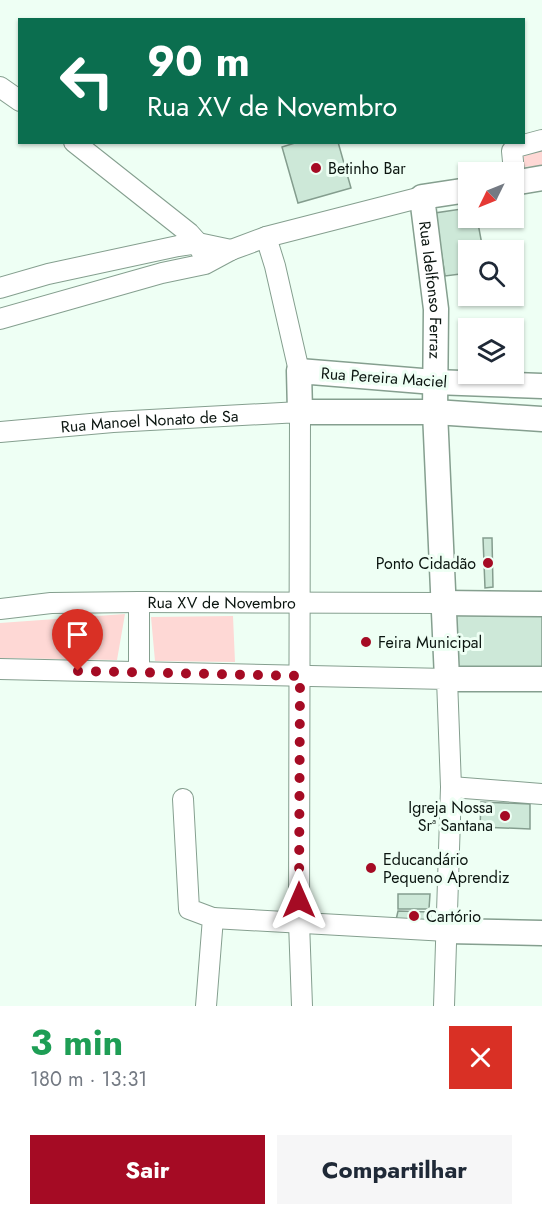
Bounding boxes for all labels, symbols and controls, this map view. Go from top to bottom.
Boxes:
text: 90 m [147,31,250,92]
icon: left [48,42,126,120]
text: Rua XV de Novembro [147,87,397,126]
place label: Betinho Bar [328,157,406,180]
marker: Betinho Bar [309,161,323,175]
north arrow [458,162,524,228]
map controls [458,162,524,384]
street label: Rua Idelfonso Ferraz [413,220,447,360]
button: search [458,240,524,306]
button: layers [458,318,524,384]
street label: Rua Pereira Maciel [320,362,448,393]
street label: Rua Manoel Nonato de Sa [60,404,239,439]
place label: Ponto Cidadão [376,552,476,575]
marker: Ponto Cidadão [481,556,495,570]
street label: Rua XV de Novembro [147,591,296,615]
pin [52,609,103,671]
icon: arrive [61,618,94,651]
place label: Feira Municipal [378,631,482,654]
marker: Feira Municipal [359,635,373,649]
place label: Igreja Nossa Srª Santana [408,796,493,837]
marker: Igreja Nossa Srª Santana [498,809,512,823]
place label: Educandário Pequeno Aprendiz [383,848,510,889]
marker: Educandário Pequeno Aprendiz [364,861,378,875]
position arrow [267,868,331,932]
place label: Cartório [426,905,481,928]
marker: Cartório [407,909,421,923]
text: 3 min [30,1016,123,1068]
button: close [449,1026,512,1089]
text: 180 m · 13:31 [30,1065,147,1094]
button: Sair [30,1135,265,1204]
button: Compartilhar [277,1135,512,1204]

